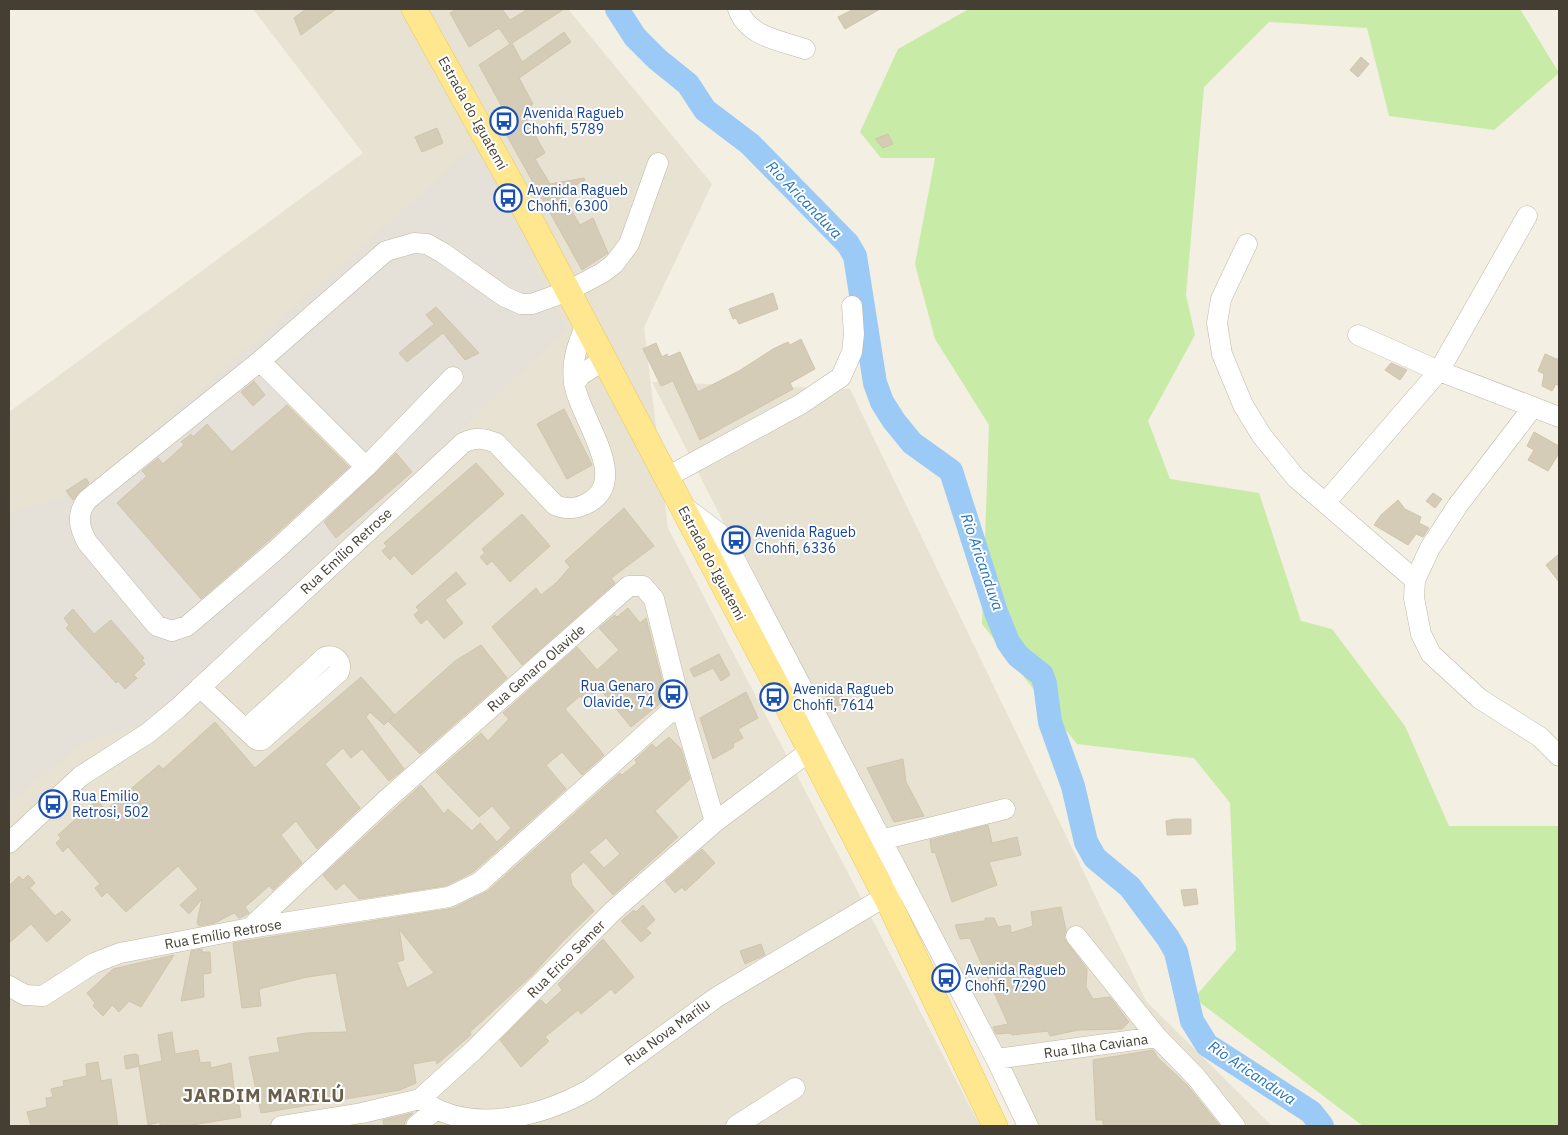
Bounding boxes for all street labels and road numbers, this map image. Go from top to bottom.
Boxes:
street label: Estrada do Iguatemi [434,53,512,173]
street label: Estrada do Iguatemi [674,503,750,623]
street label: Rua Emílio Retrose [296,504,396,598]
street label: Rua Genaro Olavide [483,620,589,715]
street label: Rua Emílio Retrose [163,915,283,953]
street label: Rua Erico Semer [523,916,609,1002]
street label: Rua Nova Marilu [620,995,714,1069]
street label: Rua Ilha Caviana [1043,1030,1150,1062]

